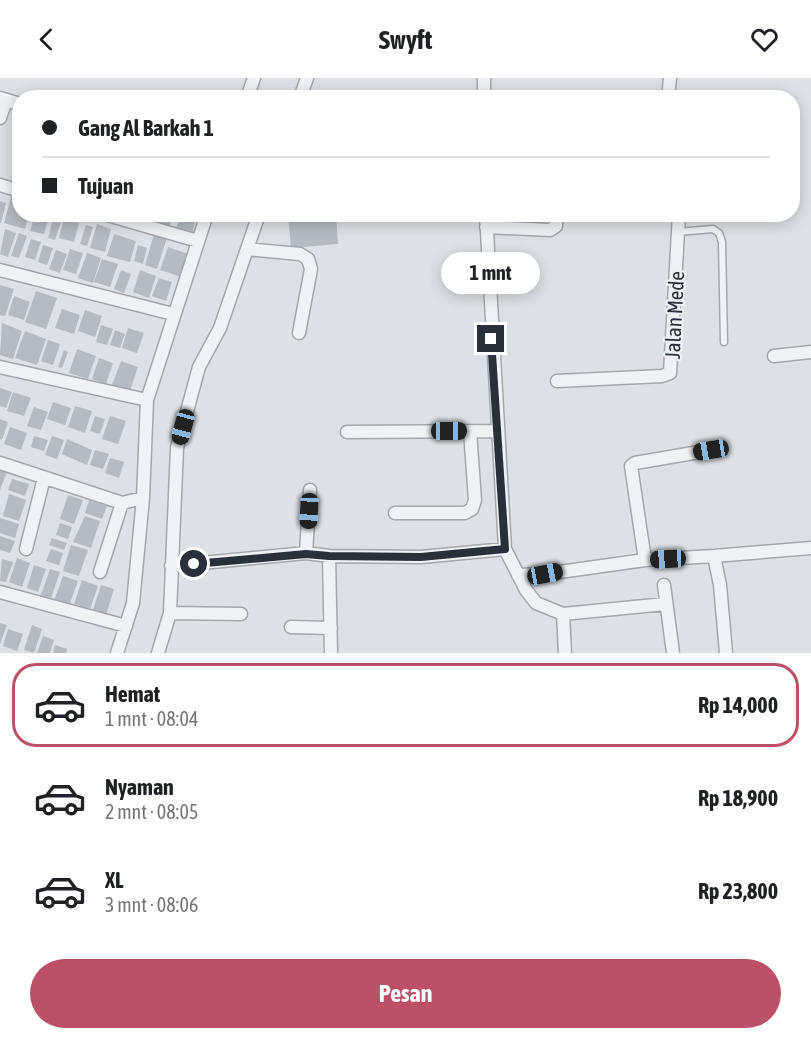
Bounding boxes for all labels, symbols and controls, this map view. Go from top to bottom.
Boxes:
icon: back [30,23,63,56]
icon: heart [748,23,781,56]
text: Swyft [379,24,432,55]
text: Gang Al Barkah 1 [78,115,214,141]
text: Tujuan [78,173,134,199]
callout: 1 mnt [442,252,540,294]
text: 1 mnt [470,261,512,284]
street label: Jalan Mede [660,270,688,360]
route end [477,325,504,352]
car [170,407,196,447]
car [431,422,467,440]
car [692,438,730,462]
car [299,493,319,529]
car [650,549,686,569]
route start [180,550,207,577]
car [526,562,564,586]
icon: car [33,678,87,732]
text: Hemat [105,681,160,707]
text: Rp 14,000 [698,692,778,718]
text: 1 mnt · 08:04 [105,707,198,730]
icon: car [33,771,87,825]
text: Nyaman [105,774,174,800]
text: Rp 18,900 [698,785,778,811]
text: 2 mnt · 08:05 [105,800,198,823]
icon: car [33,864,87,918]
text: XL [105,867,123,893]
text: Rp 23,800 [698,878,778,904]
text: 3 mnt · 08:06 [105,893,198,916]
button: Pesan [30,959,781,1028]

